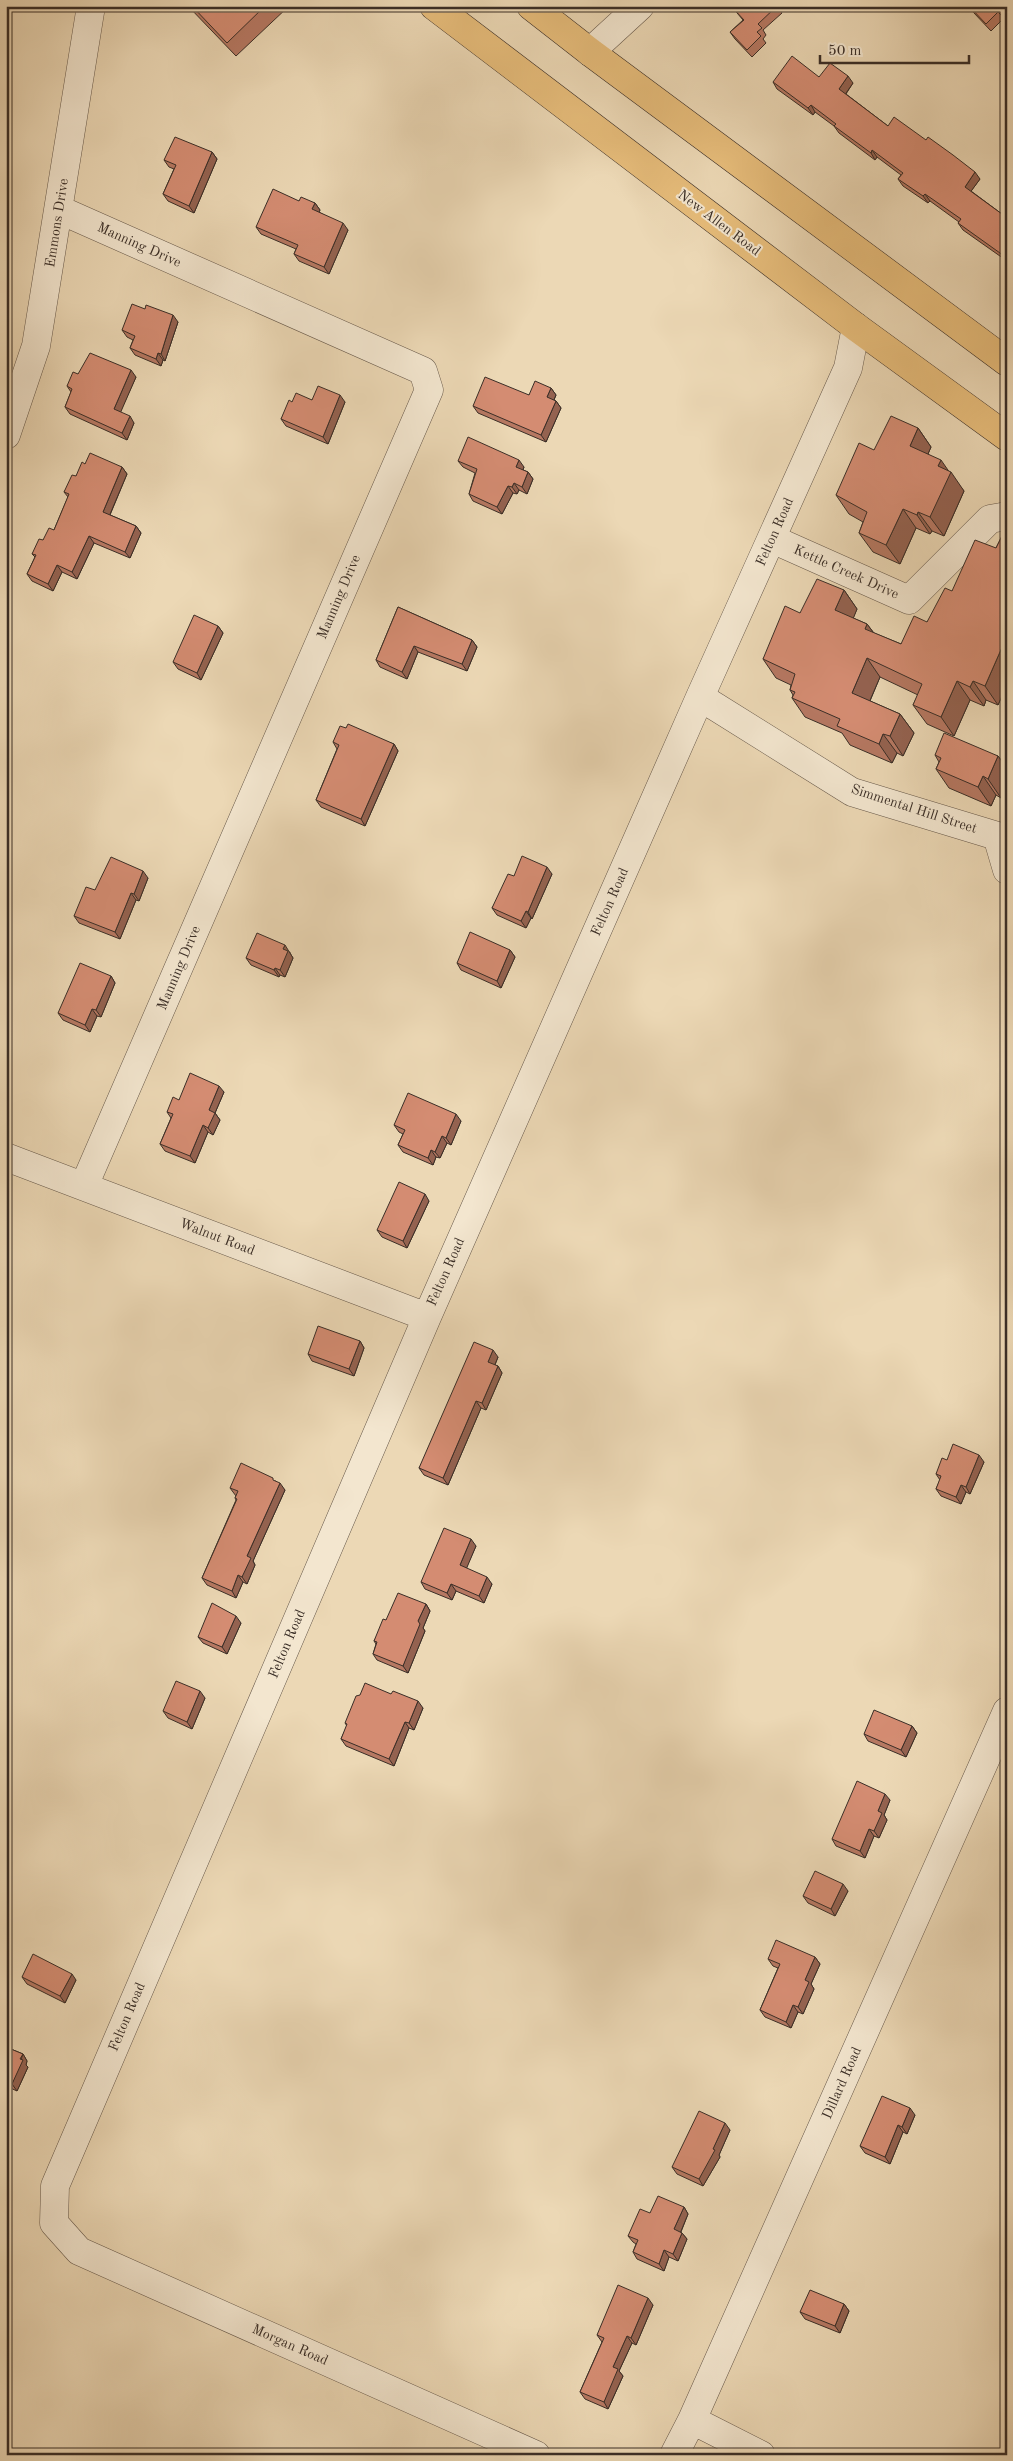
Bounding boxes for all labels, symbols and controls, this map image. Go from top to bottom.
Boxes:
scale bar [820,32,969,64]
text: 50 m [828,44,862,59]
street label: Emmons Drive [43,177,71,269]
street label: New Allen Road [675,188,763,258]
street label: Manning Drive [95,220,183,270]
street label: Felton Road [754,496,796,568]
street label: Kettle Creek Drive [791,542,901,602]
street label: Manning Drive [315,553,363,641]
street label: Simmental Hill Street [849,782,979,836]
street label: Felton Road [589,866,631,938]
street label: Manning Drive [155,924,203,1012]
street label: Walnut Road [177,1216,257,1258]
street label: Felton Road [425,1236,467,1308]
street label: Felton Road [266,1608,308,1680]
street label: Felton Road [106,1981,148,2053]
street label: Dillard Road [820,2045,864,2121]
street label: Morgan Road [250,2322,330,2368]

